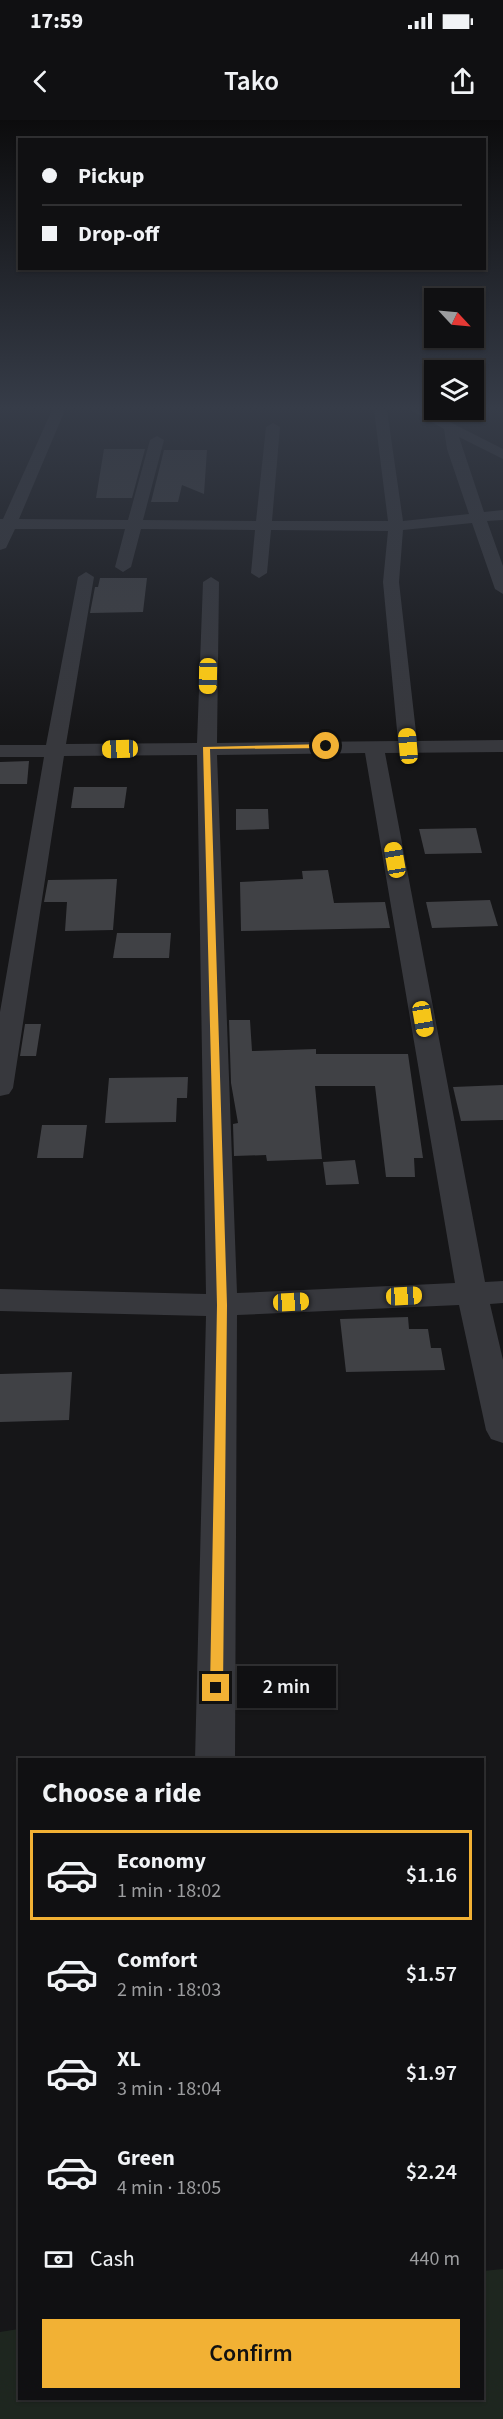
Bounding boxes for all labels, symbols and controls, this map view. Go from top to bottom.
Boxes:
text: 17:59 [30,5,83,37]
text: Tako [224,62,279,101]
icon: back [24,65,57,98]
icon: share [446,65,479,98]
text: Pickup [78,160,144,192]
text: Drop-off [78,218,159,250]
north arrow [424,288,484,348]
map controls [424,288,484,420]
button: layers [424,360,484,420]
car [199,658,217,694]
car [397,727,419,765]
route start [312,732,339,759]
car [102,739,138,759]
car [383,841,407,879]
car [411,1000,435,1038]
car [386,1286,422,1306]
car [273,1292,309,1312]
callout: 2 min [237,1667,336,1709]
text: 2 min [263,1673,310,1701]
route end [202,1674,229,1701]
text: Choose a ride [42,1774,202,1813]
text: Economy [117,1845,206,1877]
icon: car [45,1848,99,1902]
text: $1.16 [406,1859,457,1891]
text: 1 min · 18:02 [117,1877,221,1905]
text: Comfort [117,1944,198,1976]
icon: car [45,1947,99,2001]
text: $1.57 [406,1958,457,1990]
text: 2 min · 18:03 [117,1976,221,2004]
text: XL [117,2043,141,2075]
icon: car [45,2046,99,2100]
text: $1.97 [406,2057,457,2089]
text: 3 min · 18:04 [117,2075,221,2103]
text: Green [117,2142,175,2174]
icon: car [45,2145,99,2199]
text: $2.24 [406,2156,457,2188]
text: 4 min · 18:05 [117,2174,221,2202]
icon: cash [42,2243,75,2276]
text: Cash [90,2243,135,2275]
text: 440 m [410,2245,460,2273]
button: Confirm [42,2319,460,2388]

